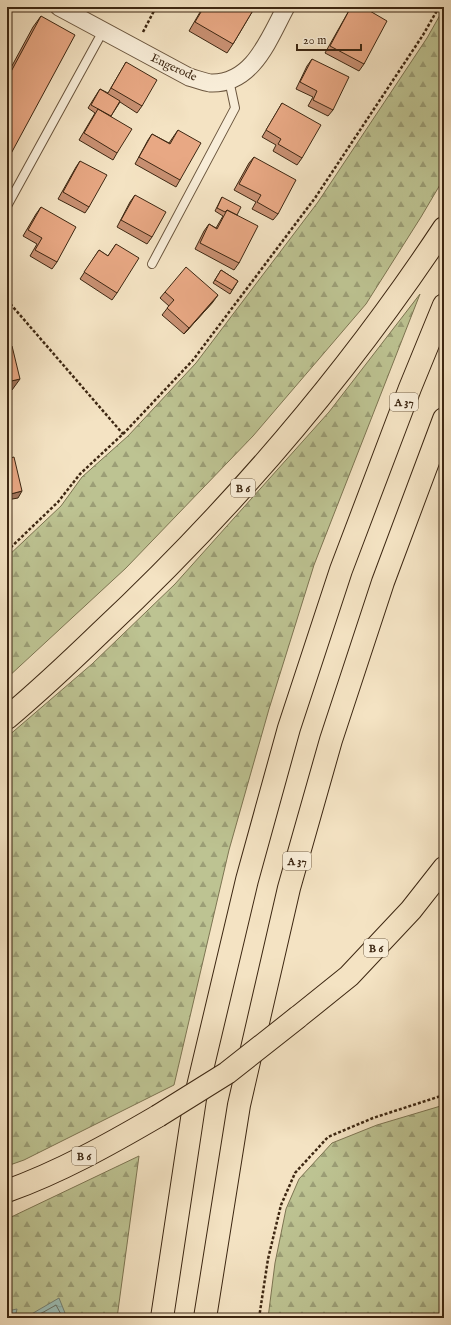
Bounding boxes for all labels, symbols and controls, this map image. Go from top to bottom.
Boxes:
scale bar [297,26,361,52]
text: 20 m [303,33,326,48]
street label: Engerode [148,50,200,85]
road number: A 37 [390,393,418,411]
road number: B 6 [231,479,255,497]
road number: A 37 [283,852,311,870]
road number: B 6 [364,939,388,957]
road number: B 6 [72,1147,96,1165]

